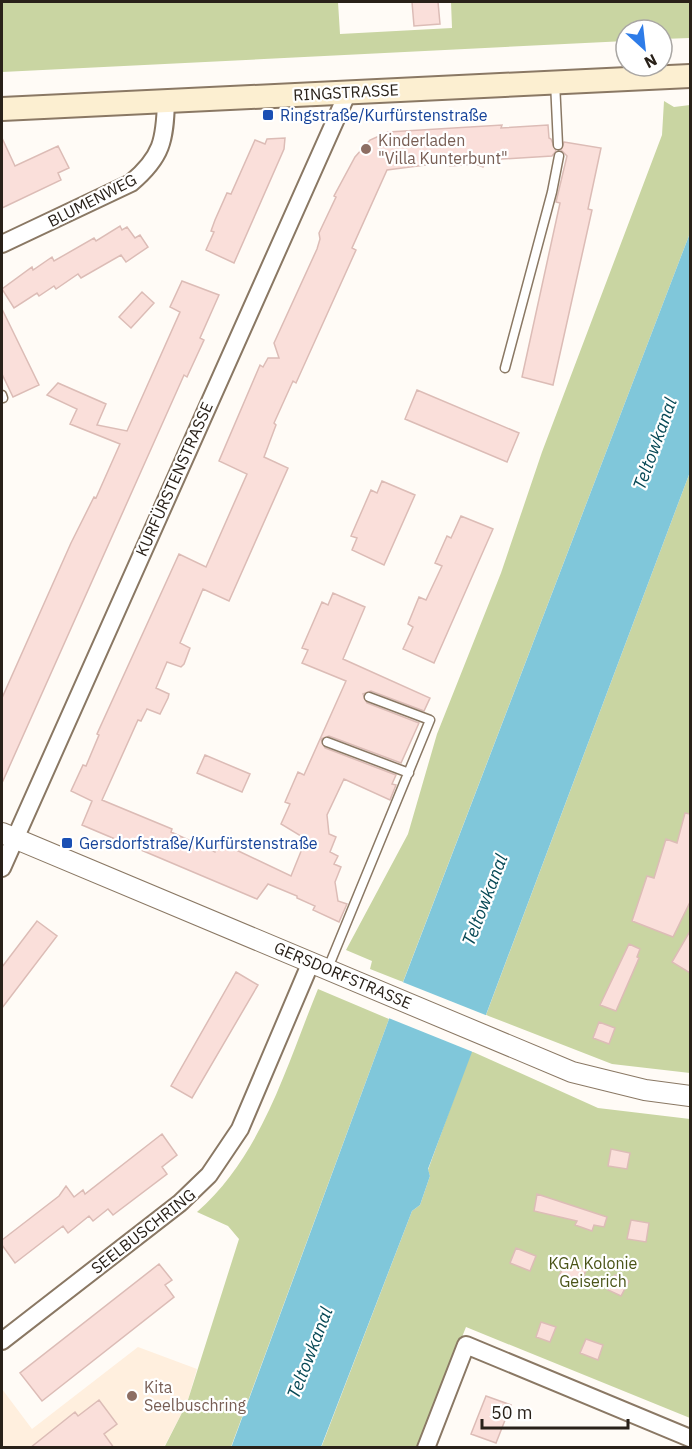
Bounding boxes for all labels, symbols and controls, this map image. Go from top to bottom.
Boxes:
north arrow [614,18,674,78]
text: N [641,50,661,73]
street label: RINGSTRASSE [293,79,399,105]
place label: Ringstraße/Kurfürstenstraße [280,105,488,125]
marker: Ringstraße/Kurfürstenstraße [261,108,275,122]
place label: Kinderladen "Villa Kunterbunt" [378,130,508,168]
marker: Kinderladen "Villa Kunterbunt" [359,142,373,156]
street label: BLUMENWEG [44,169,140,231]
water label: Teltowkanal [627,394,682,493]
street label: KURFÜRSTENSTRASSE [131,399,217,559]
place label: Gersdorfstraße/Kurfürstenstraße [79,833,318,853]
marker: Gersdorfstraße/Kurfürstenstraße [60,836,74,850]
water label: Teltowkanal [457,851,513,949]
street label: GERSDORFSTRASSE [271,937,415,1013]
street label: SEELBUSCHRING [87,1184,199,1278]
park label: KGA Kolonie Geiserich [549,1253,638,1291]
water label: Teltowkanal [282,1304,338,1402]
place label: Kita Seelbuschring [144,1377,246,1415]
marker: Kita Seelbuschring [125,1389,139,1403]
scale bar [482,1392,628,1430]
text: 50 m [491,1401,533,1424]

